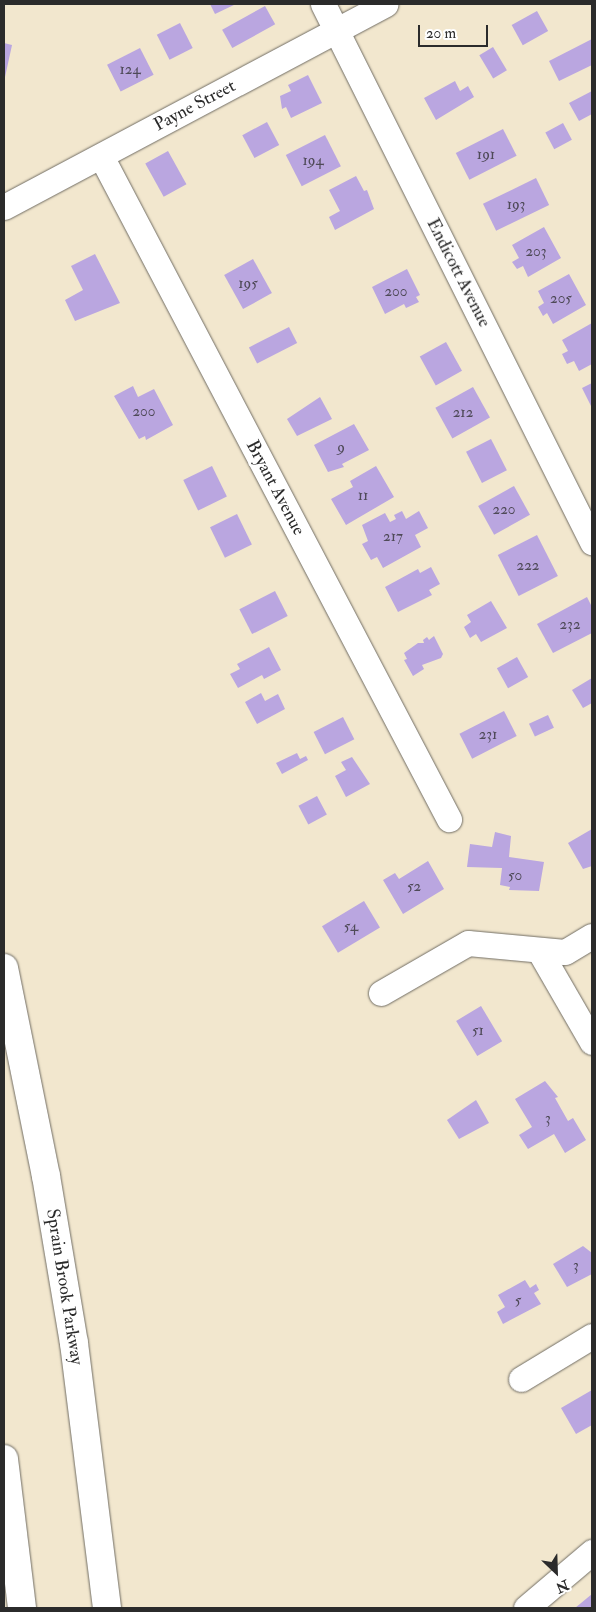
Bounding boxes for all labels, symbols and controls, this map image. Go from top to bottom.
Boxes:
scale bar [421,15,491,47]
text: 20 m [426,24,456,43]
house number: 124 [119,61,141,79]
street label: Payne Street [151,76,239,136]
house number: 191 [477,146,495,164]
house number: 194 [302,152,324,170]
house number: 193 [507,196,525,214]
street label: Endicott Avenue [421,215,495,331]
house number: 203 [525,243,547,261]
house number: 195 [238,275,258,293]
house number: 200 [385,283,407,301]
house number: 205 [550,290,572,308]
house number: 200 [133,403,155,421]
house number: 212 [453,404,473,422]
street label: Bryant Avenue [241,437,309,539]
house number: 9 [337,439,345,457]
house number: 11 [358,487,368,505]
house number: 220 [493,501,515,519]
house number: 217 [383,528,403,546]
house number: 222 [517,557,539,575]
house number: 232 [560,616,580,634]
house number: 231 [479,726,497,744]
house number: 50 [508,867,522,885]
house number: 52 [407,878,421,896]
house number: 54 [344,918,358,936]
house number: 51 [472,1022,484,1040]
house number: 3 [545,1110,551,1128]
street label: Sprain Brook Parkway [41,1207,87,1367]
house number: 3 [573,1257,579,1275]
house number: 5 [515,1292,521,1310]
north arrow [531,1547,581,1597]
text: N [553,1576,571,1596]

